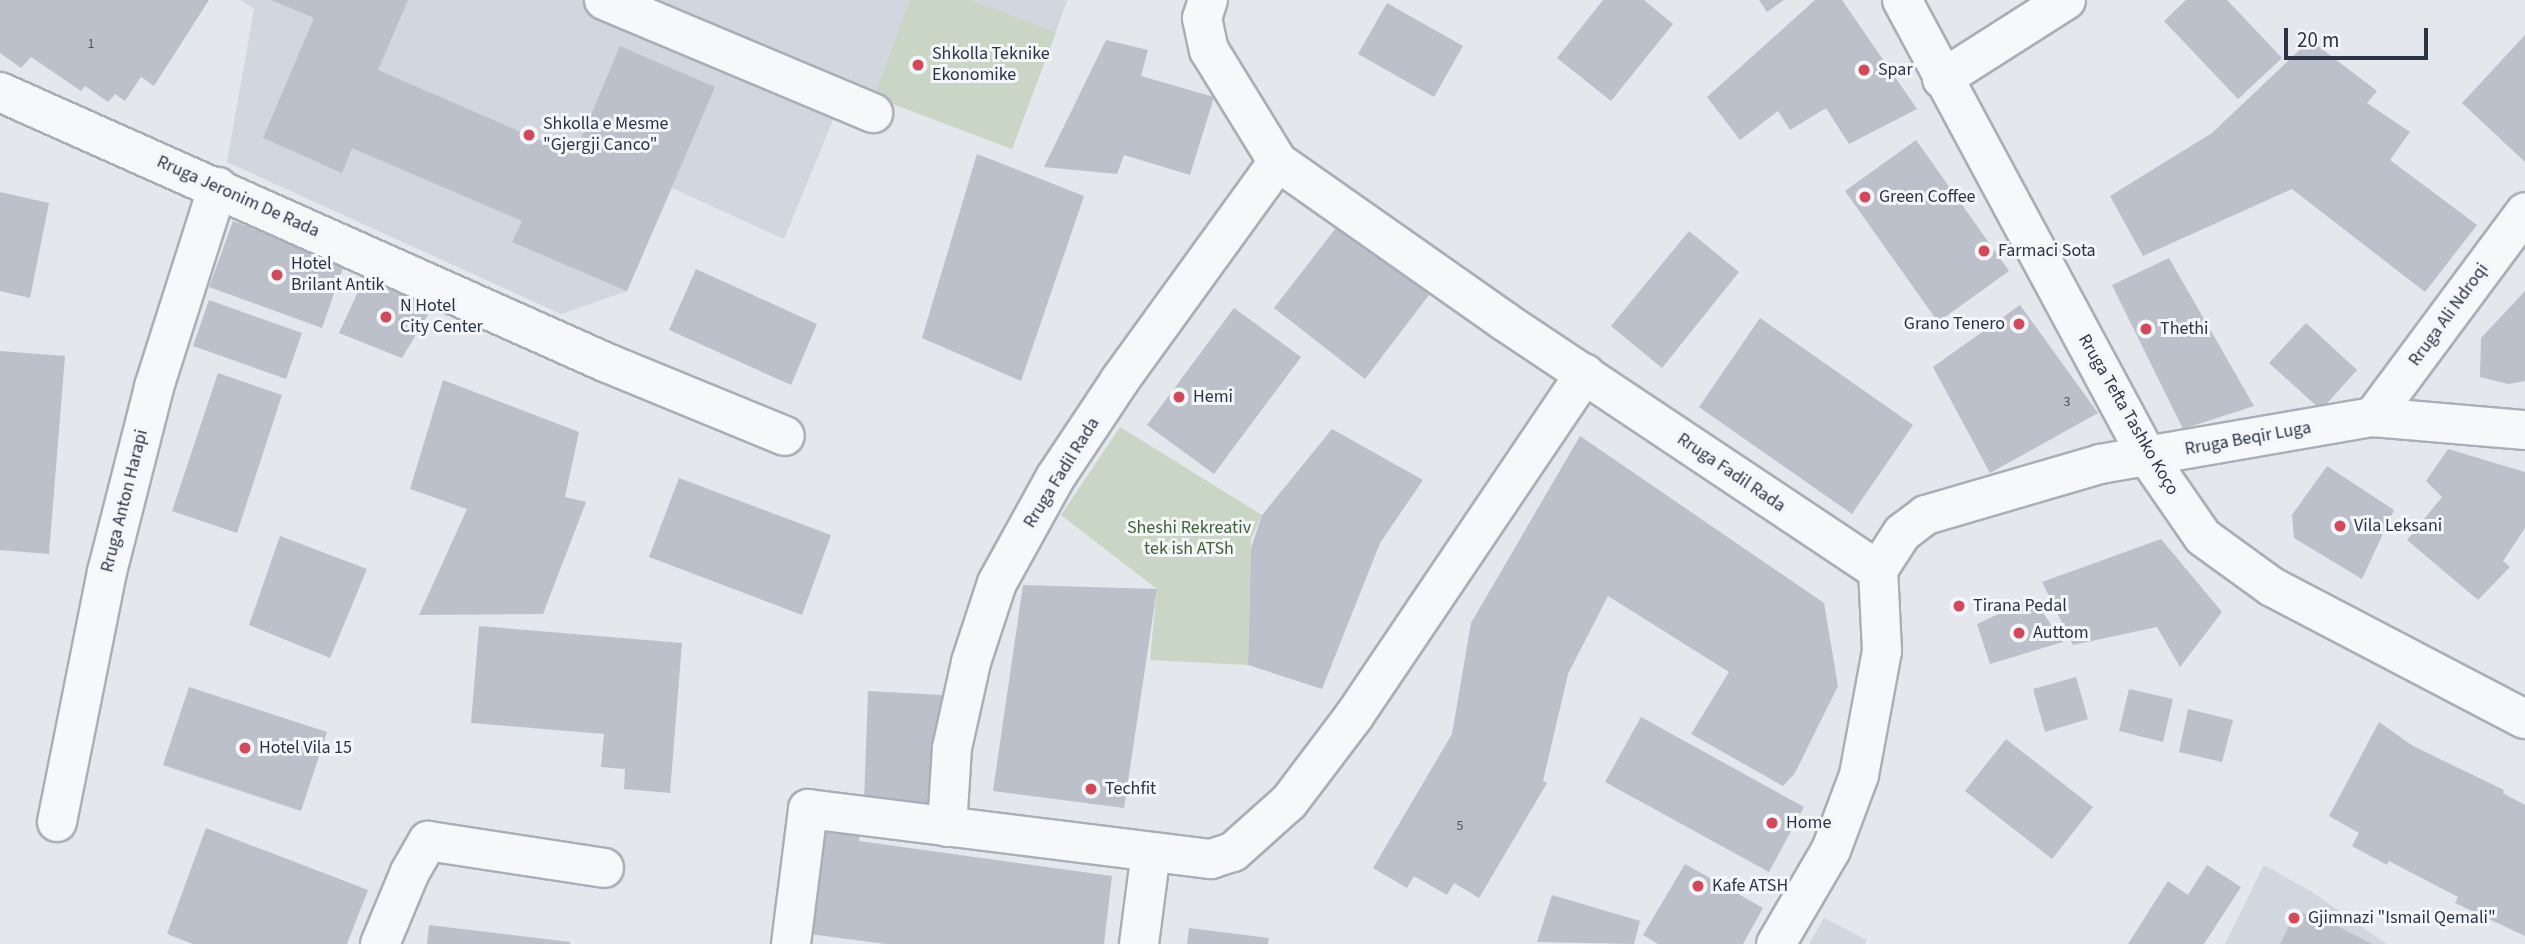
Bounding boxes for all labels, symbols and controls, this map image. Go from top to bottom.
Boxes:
scale bar [2287,14,2430,58]
text: 20 m [2297,25,2339,55]
house number: 1 [88,36,94,52]
place label: Shkolla Teknike Ekonomike [932,44,1050,86]
marker: Shkolla Teknike Ekonomike [910,57,926,73]
place label: Spar [1878,59,1913,81]
marker: Spar [1856,62,1872,78]
place label: Shkolla e Mesme "Gjergji Canco" [543,114,669,156]
marker: Shkolla e Mesme "Gjergji Canco" [521,127,537,143]
street label: Rruga Jeronim De Rada [153,151,323,243]
place label: Green Coffee [1879,186,1976,208]
marker: Green Coffee [1857,189,1873,205]
place label: Farmaci Sota [1998,240,2096,262]
marker: Farmaci Sota [1976,243,1992,259]
place label: Hotel Brilant Antik [291,254,384,296]
street label: Rruga Ali Ndroqi [2404,259,2494,371]
marker: Hotel Brilant Antik [269,267,285,283]
place label: N Hotel City Center [400,296,483,338]
marker: N Hotel City Center [378,309,394,325]
place label: Grano Tenero [1904,313,2005,335]
marker: Grano Tenero [2011,316,2027,332]
place label: Thethi [2160,318,2208,340]
marker: Thethi [2138,321,2154,337]
street label: Rruga Tefta Tashko Koço [2073,331,2183,499]
place label: Hemi [1193,386,1233,408]
marker: Hemi [1171,389,1187,405]
house number: 3 [2064,394,2070,410]
street label: Rruga Fadil Rada [1019,414,1105,532]
street label: Rruga Beqir Luga [2183,417,2313,461]
street label: Rruga Anton Harapi [97,427,153,575]
street label: Rruga Fadil Rada [1673,429,1789,517]
place label: Vila Leksani [2354,515,2442,537]
park label: Sheshi Rekreativ tek ish ATSh [1127,518,1251,560]
marker: Vila Leksani [2332,518,2348,534]
place label: Tirana Pedal [1973,595,2067,617]
marker: Tirana Pedal [1951,598,1967,614]
place label: Auttom [2033,622,2089,644]
marker: Auttom [2011,625,2027,641]
place label: Hotel Vila 15 [259,737,352,759]
marker: Hotel Vila 15 [237,740,253,756]
place label: Techfit [1105,778,1156,800]
marker: Techfit [1083,781,1099,797]
place label: Home [1786,812,1831,834]
marker: Home [1764,815,1780,831]
house number: 5 [1457,818,1463,834]
place label: Kafe ATSH [1712,875,1788,897]
marker: Kafe ATSH [1690,878,1706,894]
place label: Gjimnazi "Ismail Qemali" [2308,907,2496,929]
marker: Gjimnazi "Ismail Qemali" [2286,910,2302,926]

